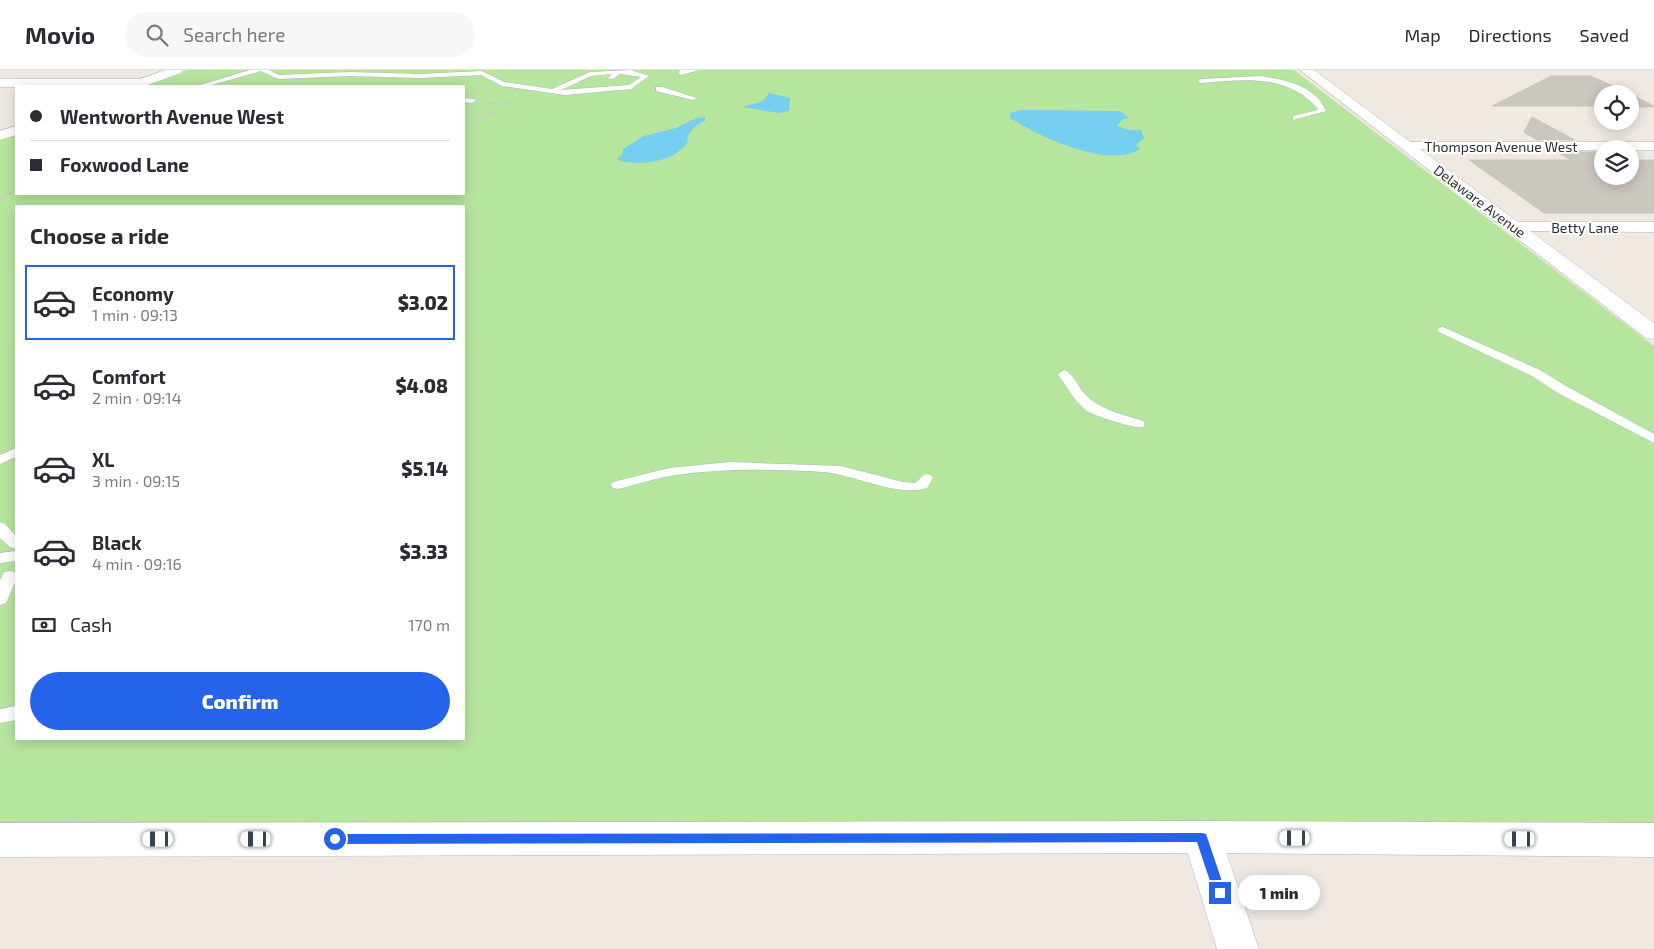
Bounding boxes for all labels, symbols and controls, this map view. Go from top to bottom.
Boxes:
search box [125,12,475,57]
text: Movio [25,20,95,49]
icon: search [143,21,171,49]
text: Search here [183,23,285,46]
text: Map [1404,24,1441,46]
text: Directions [1469,24,1552,46]
text: Saved [1580,24,1629,46]
map controls [1594,85,1639,185]
button: locate [1594,85,1639,130]
text: Wentworth Avenue West [60,105,284,128]
street label: Thompson Avenue West [1424,138,1578,155]
button: layers [1594,140,1639,185]
text: Foxwood Lane [60,153,189,176]
street label: Delaware Avenue [1431,161,1529,241]
street label: Betty Lane [1551,219,1619,236]
text: Choose a ride [30,222,169,248]
icon: car [32,280,77,325]
text: Economy [92,282,174,305]
text: $3.02 [398,291,448,314]
text: 1 min · 09:13 [92,305,178,324]
icon: car [32,363,77,408]
text: Comfort [92,365,166,388]
text: $4.08 [395,374,448,397]
text: 2 min · 09:14 [92,388,182,407]
icon: car [32,446,77,491]
text: XL [92,448,114,471]
text: $5.14 [401,457,448,480]
text: 3 min · 09:15 [92,471,180,490]
icon: car [32,529,77,574]
text: Black [92,531,142,554]
text: $3.33 [399,540,448,563]
text: 4 min · 09:16 [92,554,182,573]
icon: cash [30,611,58,639]
text: Cash [70,613,112,636]
text: 170 m [408,615,450,634]
button: Confirm [30,672,450,730]
route start [324,828,346,850]
car [1280,831,1310,846]
car [143,832,173,847]
car [241,832,271,847]
car [1505,832,1535,847]
callout: 1 min [1238,876,1320,910]
route end [1209,882,1231,904]
text: 1 min [1259,883,1299,902]

